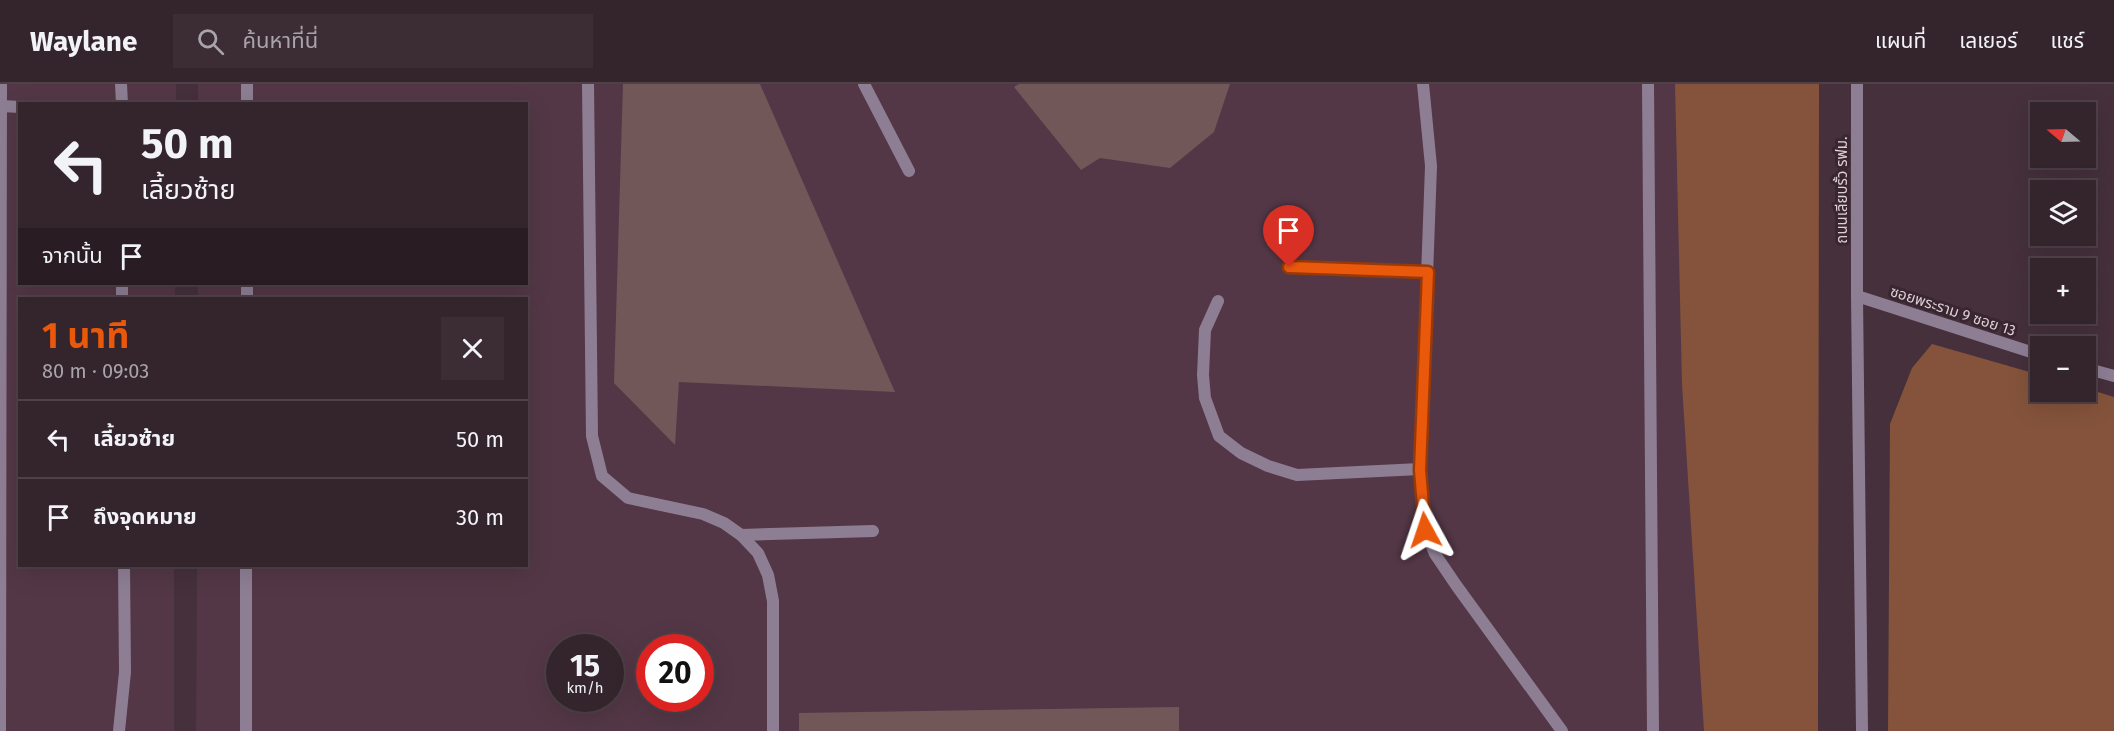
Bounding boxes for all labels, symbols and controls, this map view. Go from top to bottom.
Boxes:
search box [173,14,593,68]
text: Waylane [30,25,137,58]
icon: search [194,25,227,58]
text: ค้นหาที่นี่ [242,27,318,54]
text: แผนที่ [1875,28,1926,54]
text: เลเยอร์ [1959,28,2018,54]
text: แชร์ [2051,28,2084,54]
north arrow [2030,102,2096,168]
map controls [2030,102,2096,402]
text: 50 m [141,119,234,169]
icon: left [42,126,120,204]
street label: ถนนเลียบรั้ว รฟม. [1832,136,1851,244]
text: เลี้ยวซ้าย [141,174,235,206]
button: layers [2030,180,2096,246]
pin [1263,205,1314,267]
icon: arrive [1272,214,1305,247]
icon: arrive [115,240,148,273]
text: จากนั้น [42,242,103,269]
button: + [2030,258,2096,324]
street label: ซอยพระราม 9 ซอย 13 [1888,282,2018,340]
text: 1 นาที [42,314,129,358]
button: close [441,317,504,380]
button: − [2030,336,2096,402]
text: 80 m · 09:03 [42,359,149,383]
icon: left [42,423,75,456]
text: เลี้ยวซ้าย [93,425,175,452]
text: 50 m [456,426,504,453]
position arrow [1393,498,1457,562]
icon: arrive [42,501,75,534]
text: ถึงจุดหมาย [93,503,197,530]
text: 30 m [456,504,504,531]
speed limit sign: 20 [636,634,714,712]
text: 15 [570,648,600,684]
text: km/h [566,679,604,697]

